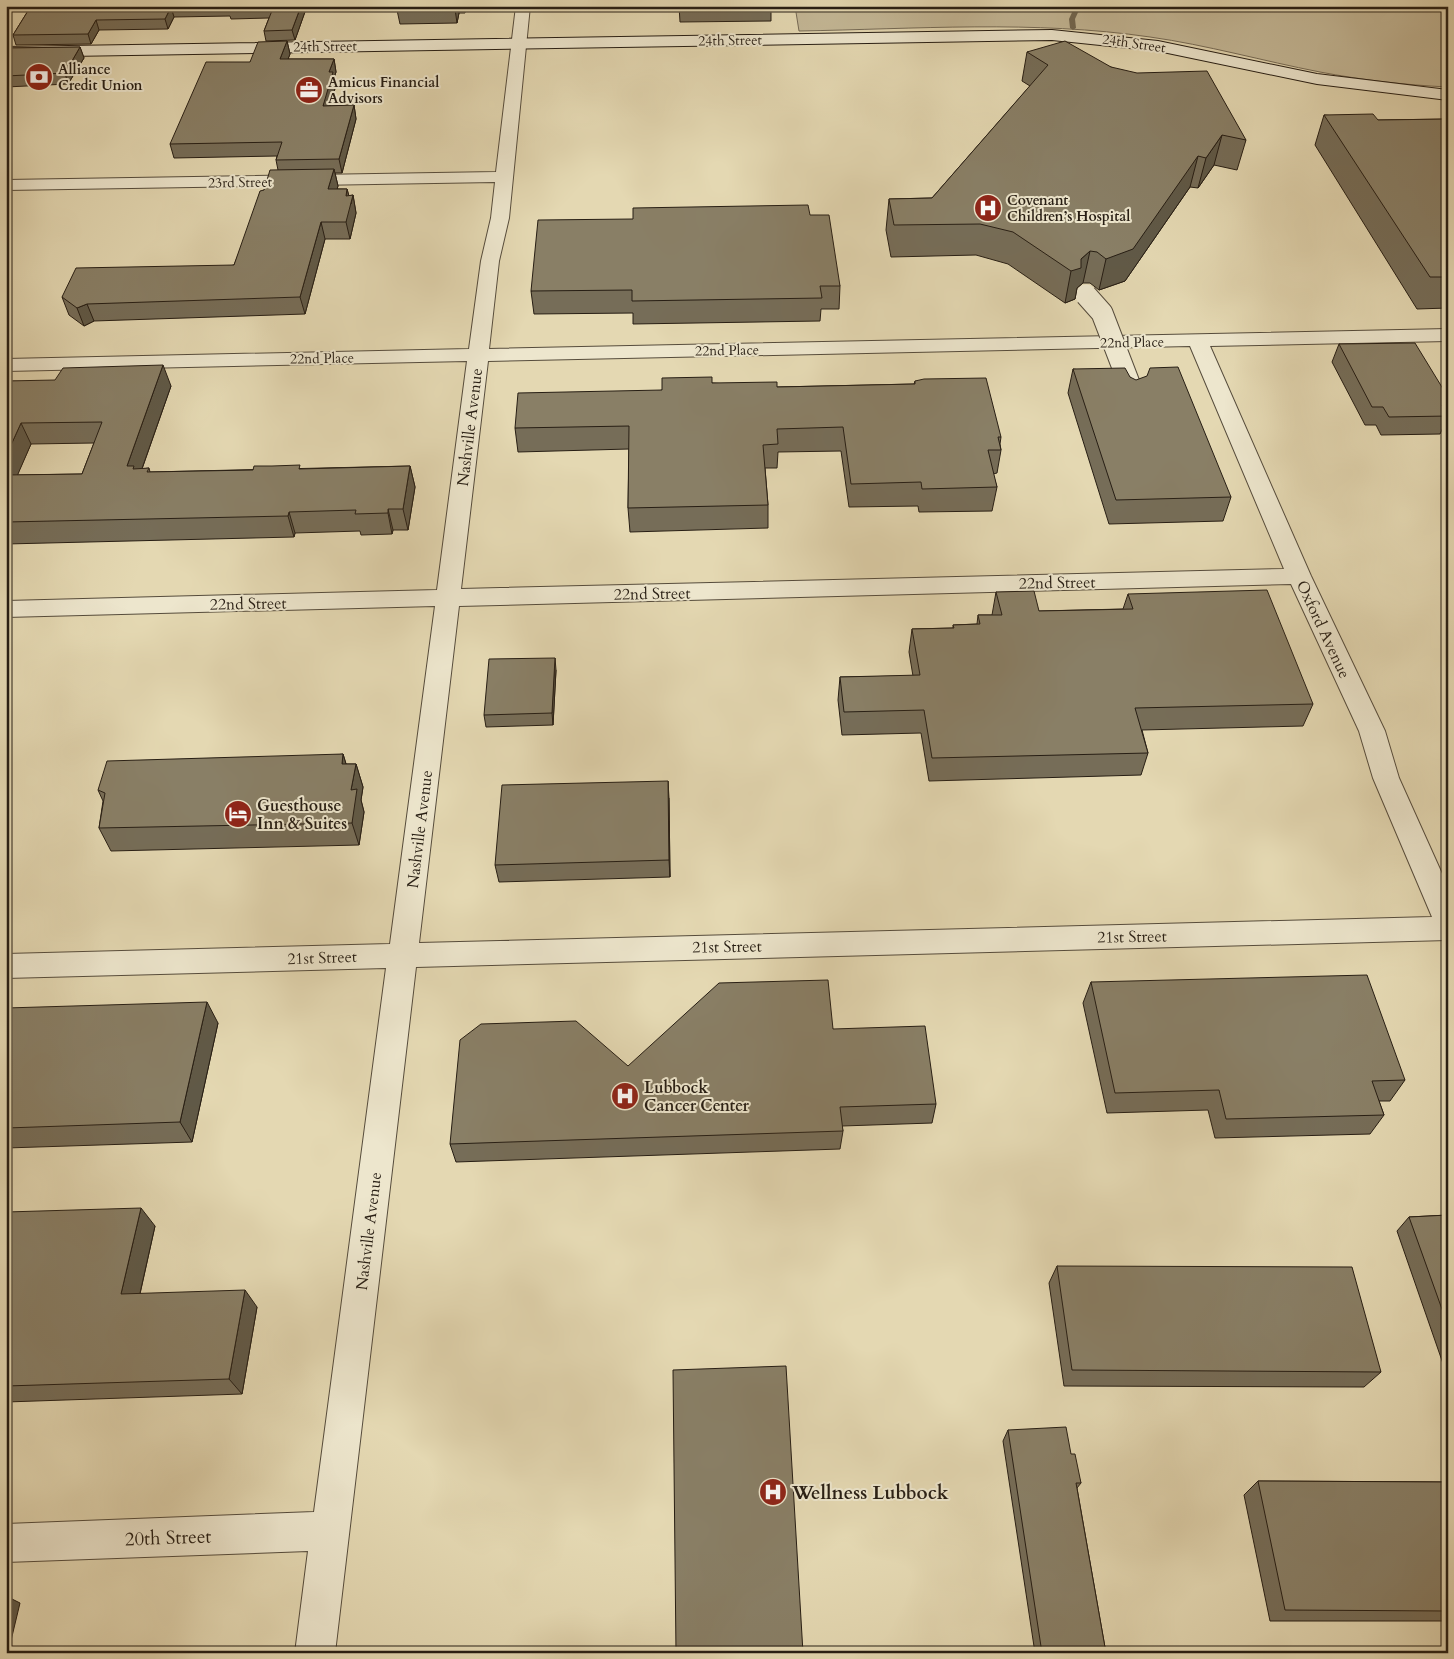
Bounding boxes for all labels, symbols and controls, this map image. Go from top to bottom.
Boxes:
street label: 24th Street [698,30,763,51]
street label: 24th Street [1101,30,1167,57]
street label: 24th Street [293,36,358,57]
place label: Alliance Credit Union [58,60,143,95]
bank icon: Alliance Credit Union [24,62,54,92]
place label: Amicus Financial Advisors [328,73,439,108]
office icon: Amicus Financial Advisors [294,75,324,105]
street label: 23rd Street [208,172,273,193]
place label: Covenant Children’s Hospital [1007,191,1130,226]
hospital icon: Covenant Children’s Hospital [973,193,1003,223]
street label: 22nd Place [1100,332,1164,353]
street label: 22nd Place [695,340,759,361]
street label: 22nd Place [290,348,354,369]
street label: Nashville Avenue [452,367,488,487]
street label: 22nd Street [1018,571,1096,595]
street label: Oxford Avenue [1291,577,1355,682]
street label: 22nd Street [613,582,691,606]
street label: 22nd Street [209,592,287,616]
street label: Nashville Avenue [402,769,438,889]
place label: Guesthouse Inn & Suites [257,795,347,835]
hotel icon: Guesthouse Inn & Suites [223,799,253,829]
street label: 21st Street [1097,925,1167,949]
street label: 21st Street [692,935,762,959]
street label: 21st Street [287,946,357,970]
place label: Lubbock Cancer Center [644,1077,749,1117]
hospital icon: Lubbock Cancer Center [610,1081,640,1111]
street label: Nashville Avenue [351,1171,387,1291]
hospital icon: Wellness Lubbock [758,1477,788,1507]
place label: Wellness Lubbock [791,1480,949,1506]
street label: 20th Street [124,1523,212,1553]

